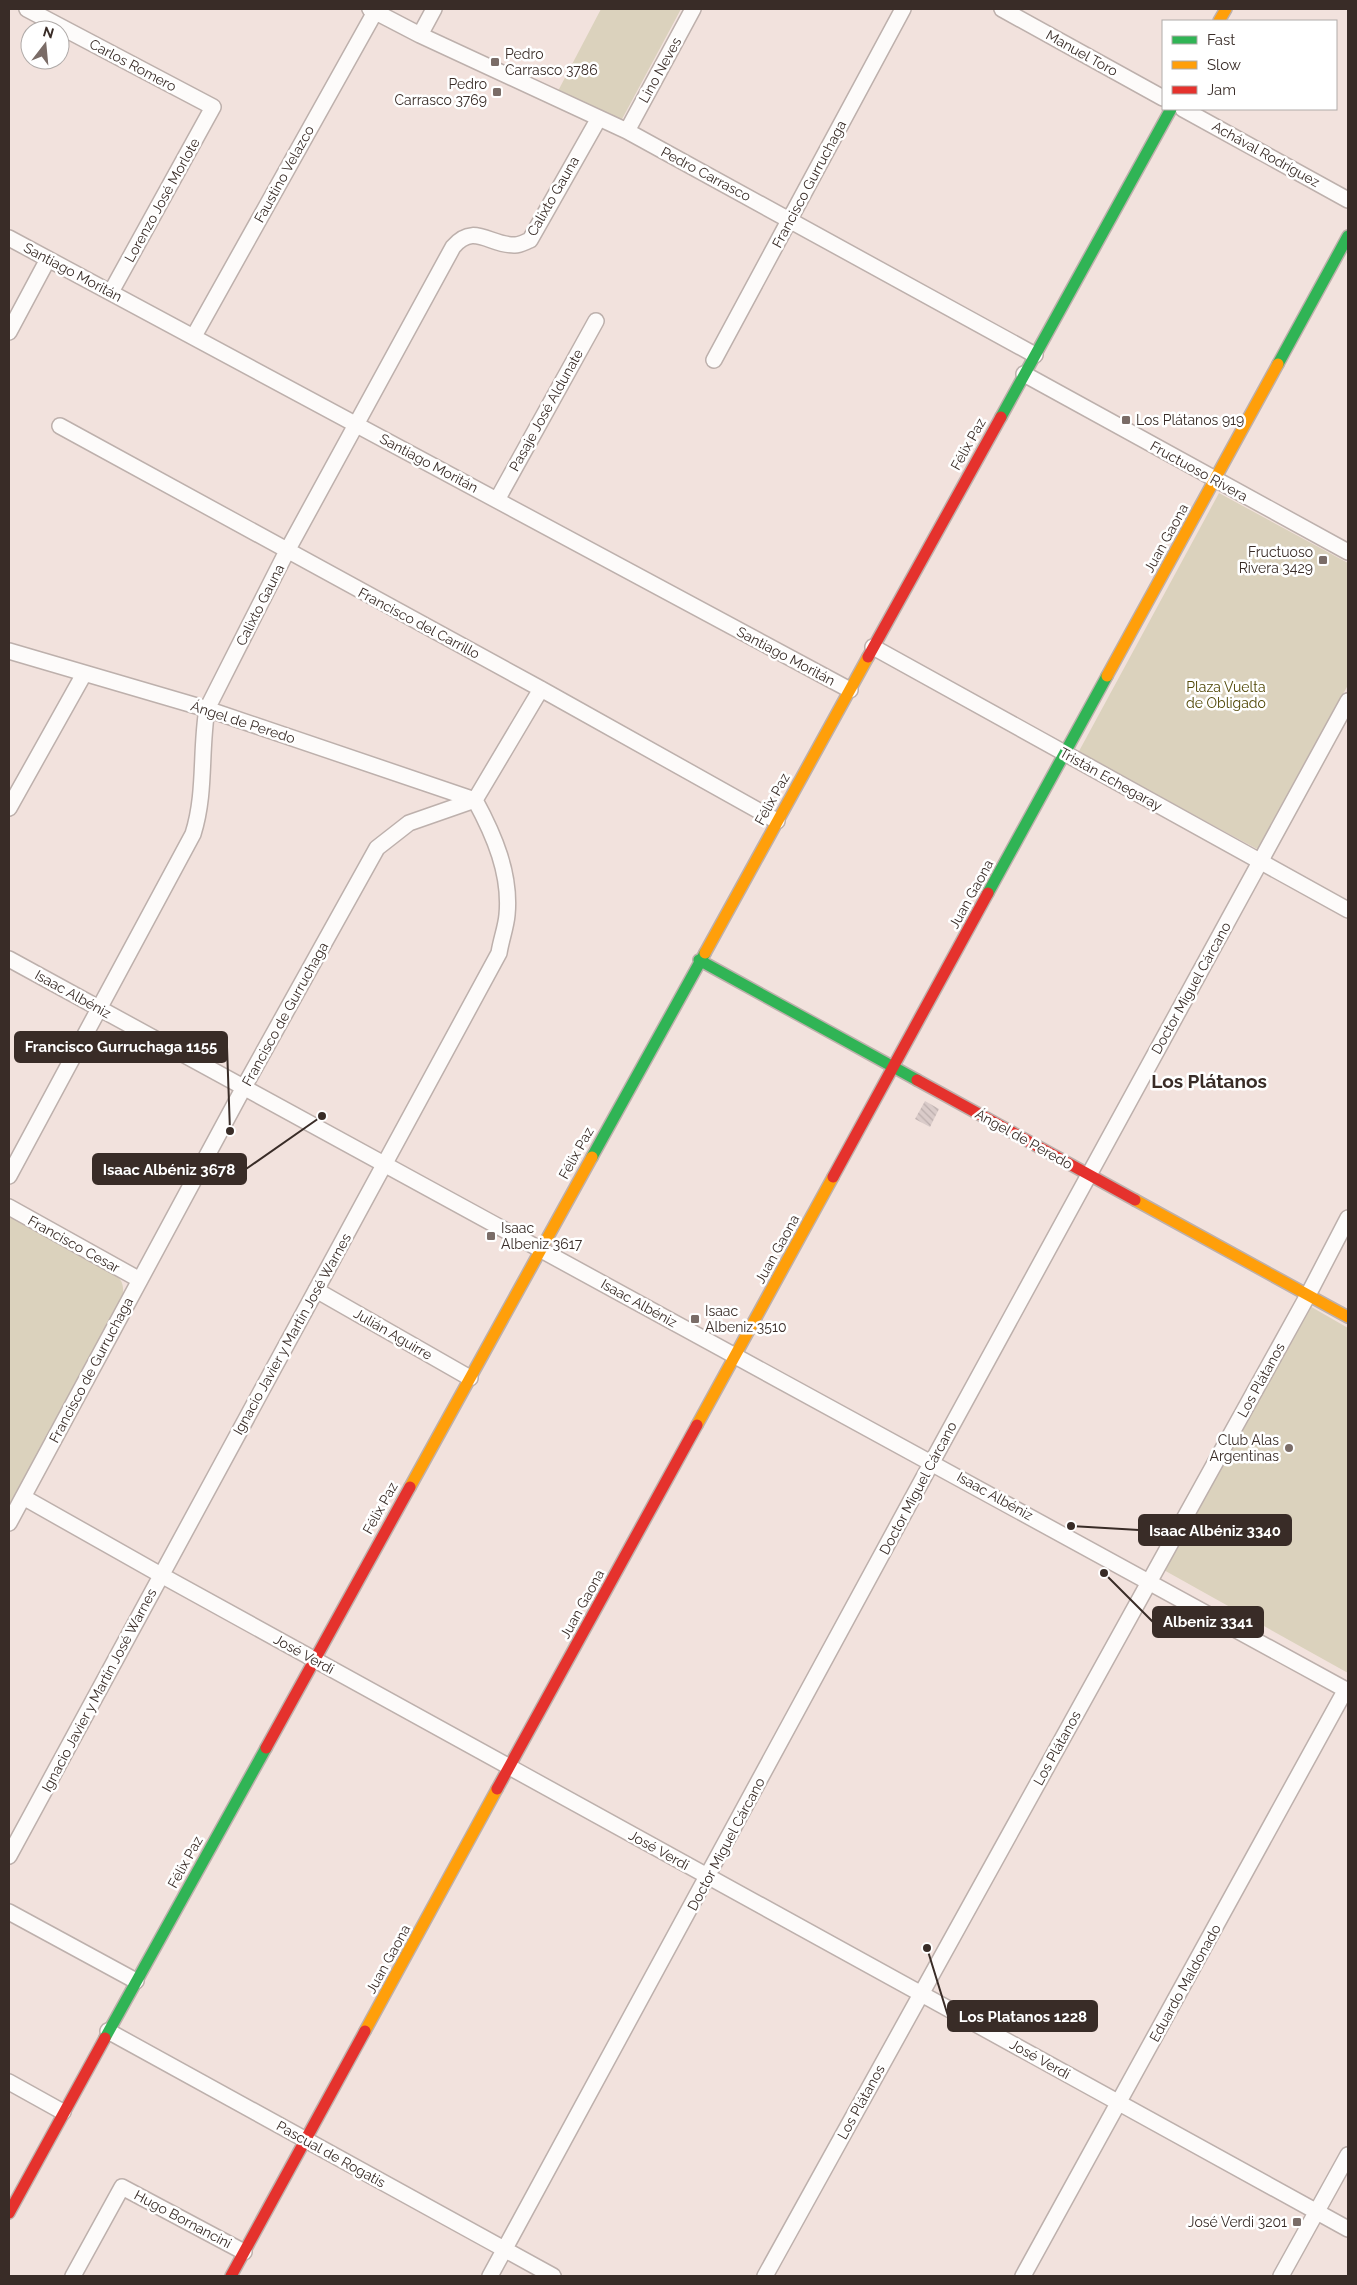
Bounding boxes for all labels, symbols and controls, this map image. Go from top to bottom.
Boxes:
north arrow [20,20,70,70]
legend [1162,20,1337,110]
text: N [41,23,56,42]
street label: Manuel Toro [1043,27,1121,79]
text: Fast [1207,31,1235,49]
street label: Lino Neves [636,34,685,105]
street label: Carlos Romero [87,35,179,95]
place label: Pedro Carrasco 3786 [505,46,598,78]
marker: Pedro Carrasco 3786 [489,56,501,68]
text: Slow [1207,56,1241,74]
place label: Pedro Carrasco 3769 [395,76,487,108]
text: Jam [1207,81,1236,99]
marker: Pedro Carrasco 3769 [491,86,503,98]
street label: Francisco Gurruchaga [769,118,849,250]
street label: Achával Rodríguez [1210,118,1323,190]
street label: Faustino Velazco [251,123,317,225]
street label: Lorenzo José Morlote [121,135,203,265]
street label: Pedro Carrasco [658,144,754,204]
street label: Calixto Gauna [524,153,582,239]
street label: Santiago Moritán [21,239,125,305]
street label: Pasaje José Aldunate [506,346,586,474]
place label: Los Plátanos 919 [1136,412,1244,428]
marker: Los Plátanos 919 [1120,414,1132,426]
street label: Félix Paz [947,415,989,473]
street label: Santiago Moritán [377,430,481,496]
street label: Fructuoso Rivera [1148,438,1250,504]
street label: Juan Gaona [1141,501,1191,575]
place label: Fructuoso Rivera 3429 [1239,544,1313,576]
marker: Fructuoso Rivera 3429 [1317,554,1329,566]
street label: Calixto Gauna [233,562,287,648]
street label: Francisco del Carrillo [355,584,483,662]
street label: Santiago Moritán [734,623,838,689]
park label: Plaza Vuelta de Obligado [1186,679,1266,711]
street label: Ángel de Peredo [189,697,297,746]
street label: Tristán Echegaray [1057,744,1165,814]
street label: Félix Paz [751,770,793,828]
street label: Juan Gaona [946,857,996,931]
street label: Doctor Miguel Cárcano [1148,919,1234,1057]
street label: Francisco de Gurruchaga [239,939,331,1089]
street label: Isaac Albéniz [32,967,114,1022]
callout: Francisco Gurruchaga 1155 [15,1032,227,1062]
text: Francisco Gurruchaga 1155 [25,1038,217,1056]
district label: Los Plátanos [1151,1070,1267,1092]
street label: Ángel de Peredo [973,1105,1076,1172]
street label: Félix Paz [555,1124,597,1182]
callout: Isaac Albéniz 3678 [93,1154,246,1184]
text: Isaac Albéniz 3678 [103,1161,235,1179]
street label: Francisco Cesar [25,1212,123,1276]
street label: Juan Gaona [752,1212,802,1286]
place label: Isaac Albeniz 3617 [501,1220,583,1252]
street label: Ignacio Javier y Martín José Warnes [230,1230,354,1438]
marker: Isaac Albeniz 3617 [485,1230,497,1242]
street label: Isaac Albéniz [598,1276,680,1331]
street label: Francisco de Gurruchaga [46,1295,136,1445]
place label: Isaac Albeniz 3510 [705,1303,786,1335]
street label: Julián Aguirre [351,1305,435,1363]
marker: Isaac Albeniz 3510 [689,1313,701,1325]
street label: Los Plátanos [1234,1340,1288,1420]
street label: Doctor Miguel Cárcano [876,1419,960,1557]
place label: Club Alas Argentinas [1210,1432,1279,1464]
marker: Club Alas Argentinas [1283,1442,1295,1454]
street label: Isaac Albéniz [954,1469,1036,1524]
street label: Félix Paz [359,1479,401,1537]
callout: Isaac Albéniz 3340 [1139,1515,1291,1545]
text: Isaac Albéniz 3340 [1149,1522,1281,1540]
street label: Juan Gaona [557,1567,607,1641]
street label: Ignacio Javier y Martín José Warnes [38,1585,160,1794]
callout: Albeniz 3341 [1153,1607,1263,1637]
text: Albeniz 3341 [1163,1613,1254,1631]
street label: José Verdi [271,1631,337,1677]
street label: Los Plátanos [1030,1708,1084,1788]
street label: Doctor Miguel Cárcano [684,1775,768,1913]
street label: José Verdi [626,1827,692,1873]
street label: Félix Paz [164,1833,206,1891]
street label: Eduardo Maldonado [1146,1921,1224,2045]
street label: Juan Gaona [363,1922,413,1996]
callout: Los Platanos 1228 [948,2001,1097,2031]
text: Los Platanos 1228 [959,2008,1087,2026]
street label: José Verdi [1007,2036,1073,2082]
street label: Los Plátanos [834,2062,888,2142]
street label: Pascual de Rogatis [274,2117,388,2191]
street label: Hugo Bornancini [132,2187,234,2251]
place label: José Verdi 3201 [1188,2214,1287,2230]
marker: José Verdi 3201 [1291,2216,1303,2228]

